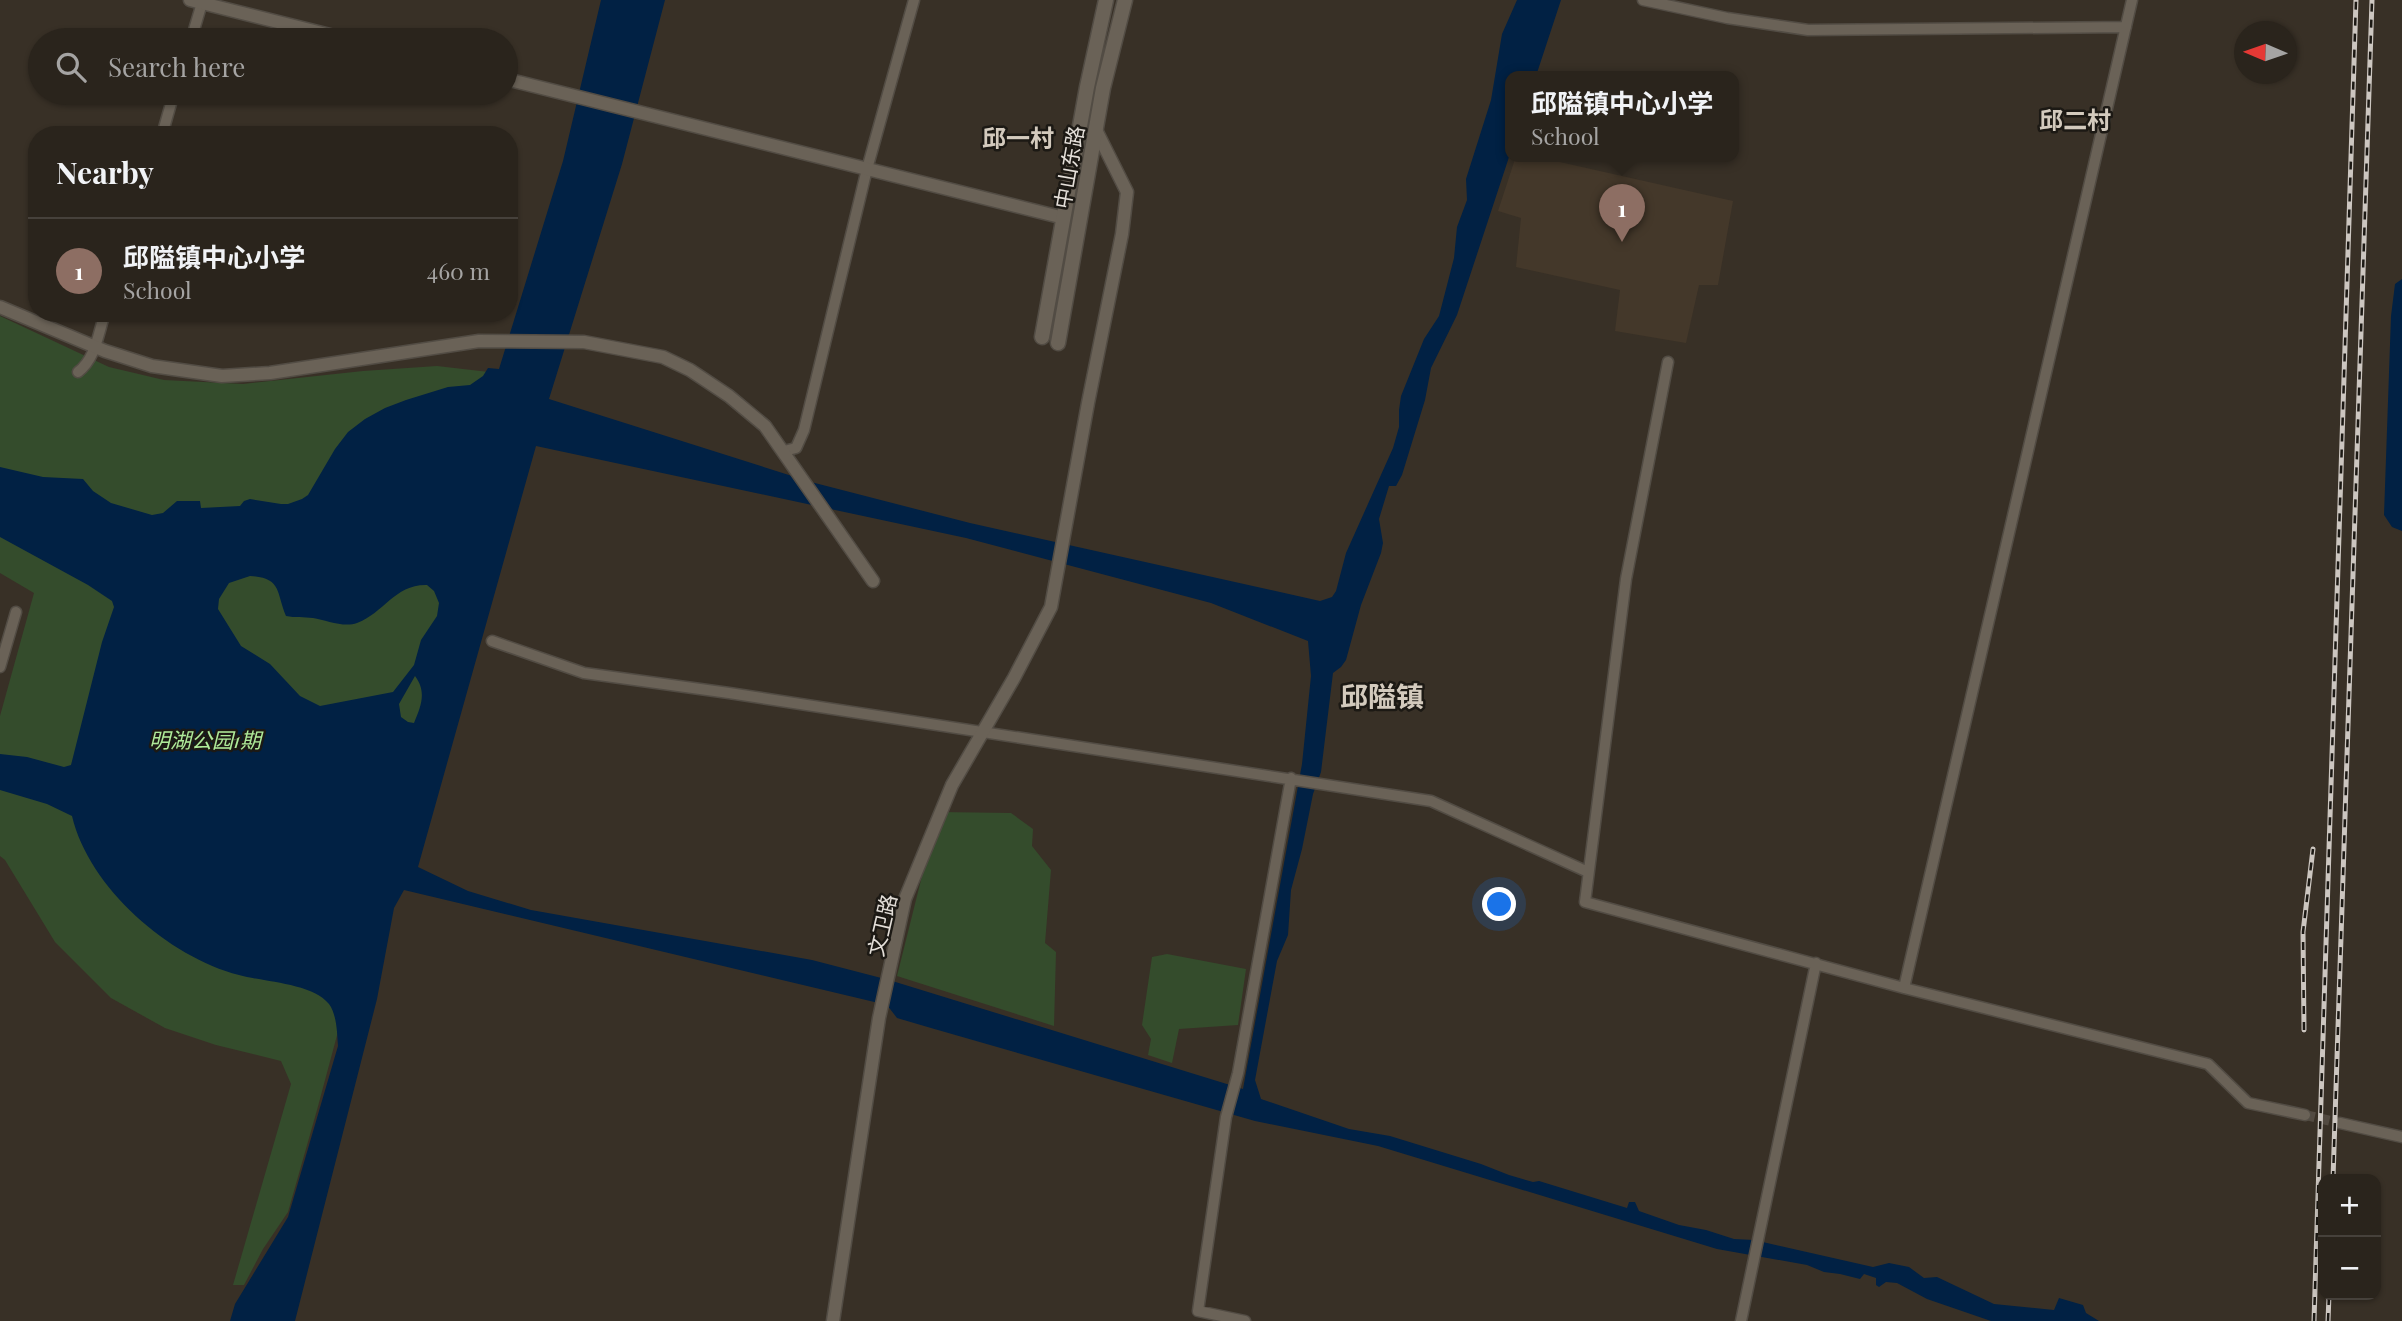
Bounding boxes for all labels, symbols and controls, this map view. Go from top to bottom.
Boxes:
north arrow [2234,21,2297,84]
search box [28,28,518,105]
icon: search [52,48,90,86]
text: Search here [108,49,245,84]
popup [1505,71,1739,162]
text: 邱隘镇中心小学 [1531,85,1713,120]
district label: 邱二村 [2039,103,2111,135]
text: School [1531,120,1600,151]
district label: 邱一村 [982,121,1054,153]
street label: 中山东路 [1047,123,1089,211]
text: Nearby [56,152,154,192]
pin: 1 [1599,184,1645,242]
text: 邱隘镇中心小学 [123,239,305,274]
text: 1 [75,255,83,286]
text: 460 m [427,255,490,286]
text: School [123,274,192,305]
district label: 邱隘镇 [1340,677,1424,714]
park label: 明湖公园1期 [149,725,264,753]
your location [1482,887,1516,921]
street label: 文卫路 [860,891,902,959]
map controls [2318,1174,2381,1300]
button: + [2318,1174,2381,1237]
button: − [2318,1237,2381,1300]

